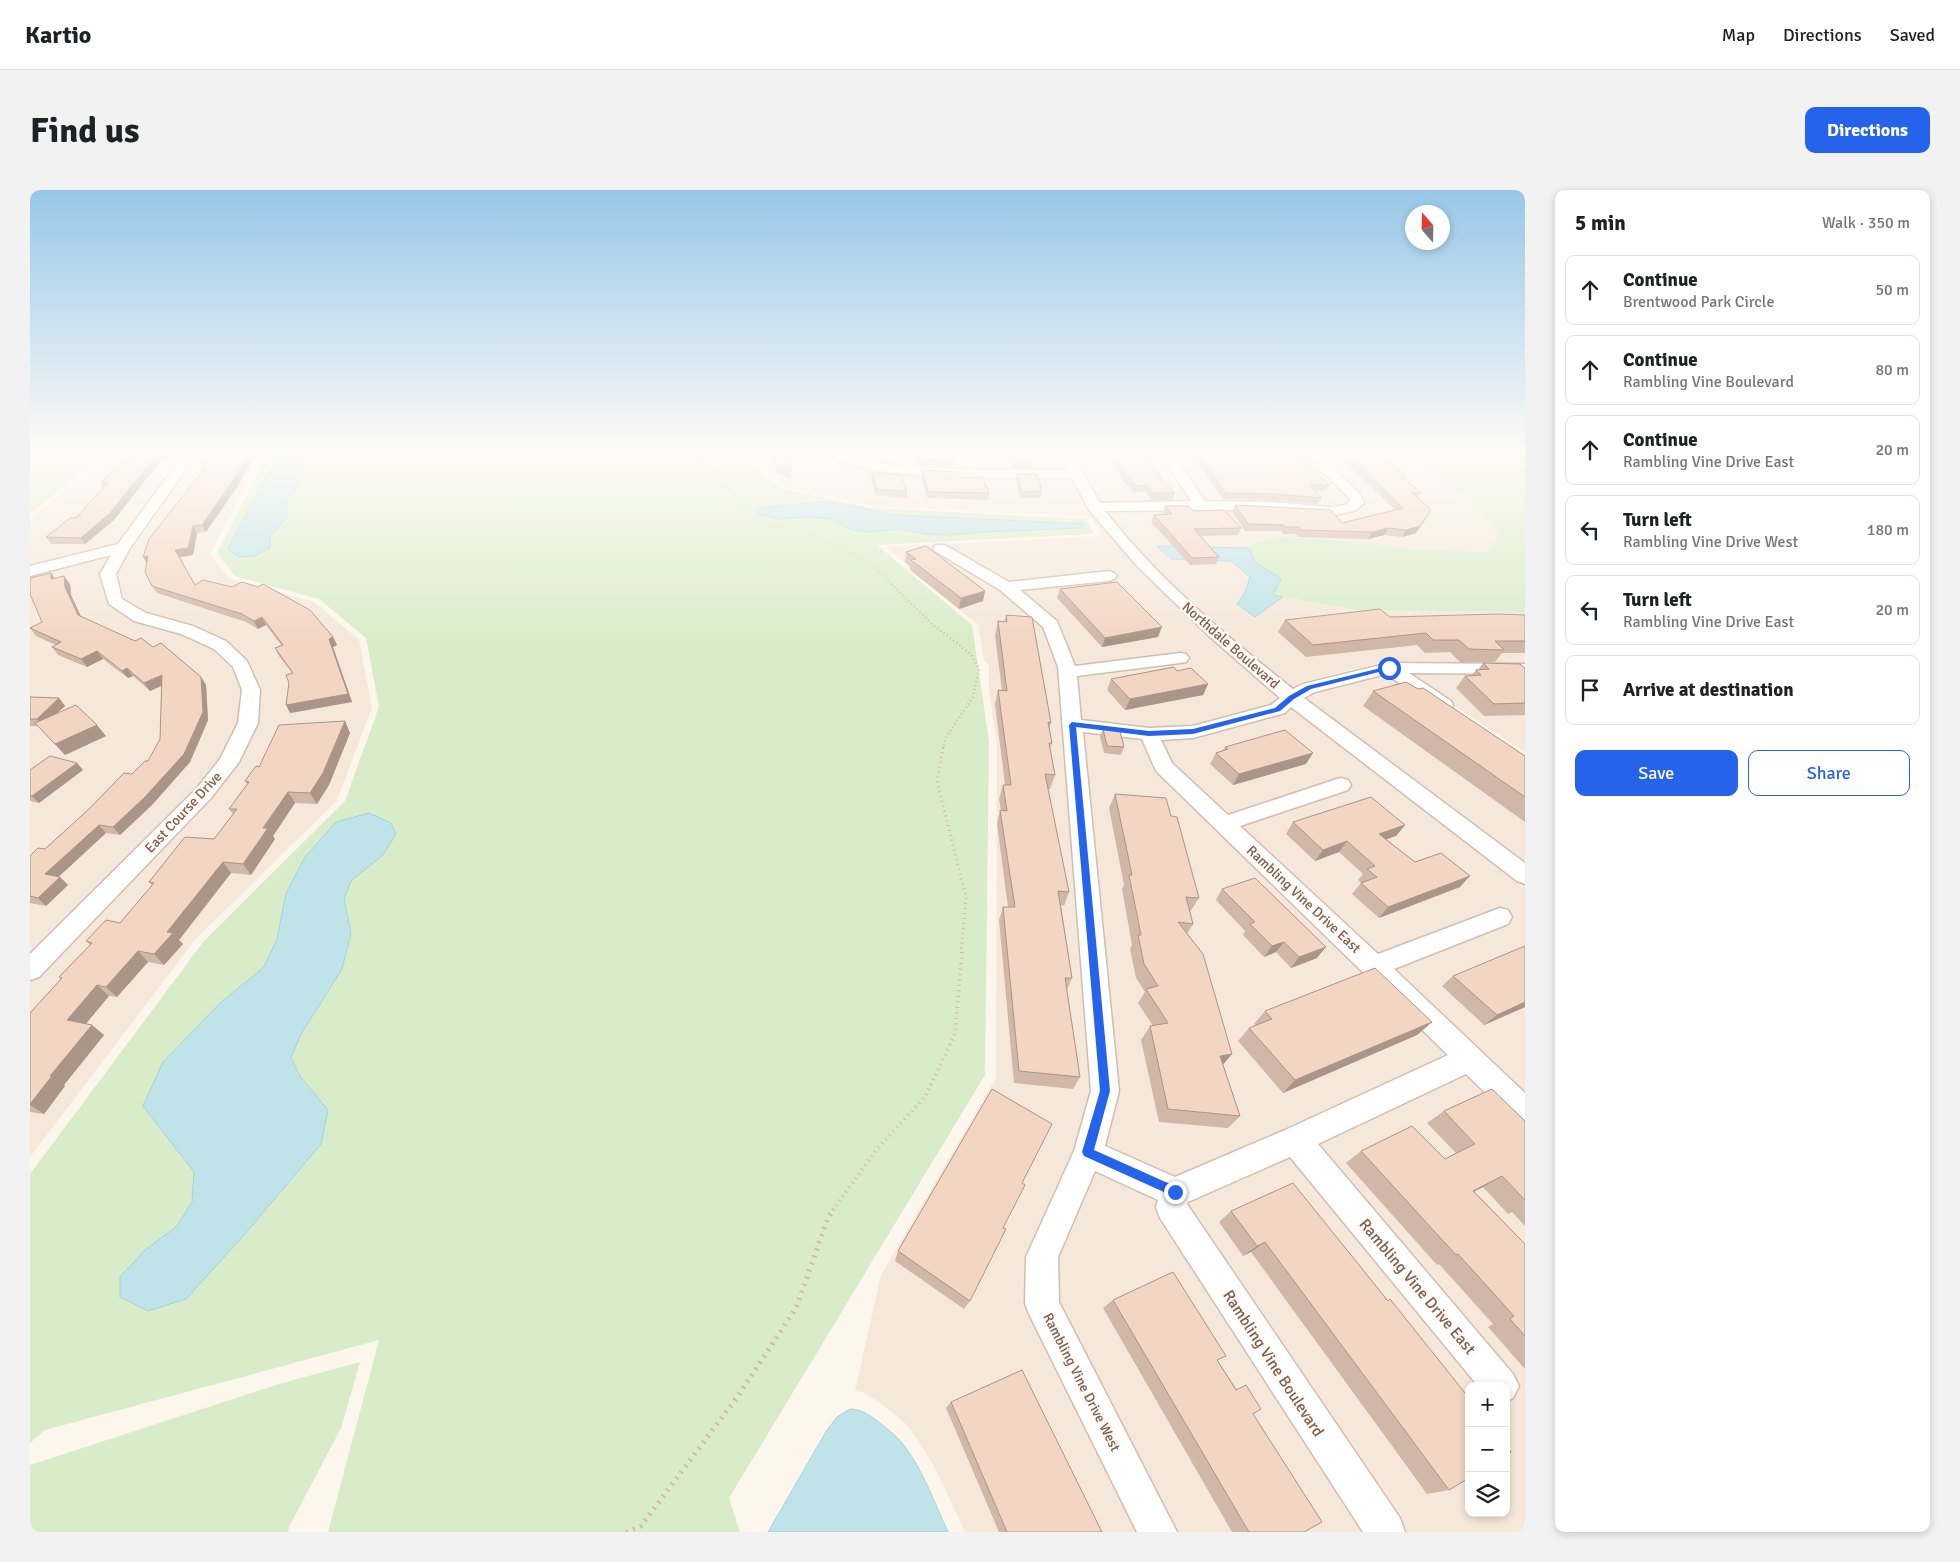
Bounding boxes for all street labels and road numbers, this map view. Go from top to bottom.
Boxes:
street label: Northdale Boulevard [1179,598,1283,692]
street label: East Course Drive [141,768,225,857]
street label: Rambling Vine Drive East [1243,842,1364,957]
street label: Rambling Vine Drive East [1355,1215,1480,1359]
street label: Rambling Vine Boulevard [1218,1286,1328,1441]
street label: Rambling Vine Drive West [1039,1310,1124,1454]

